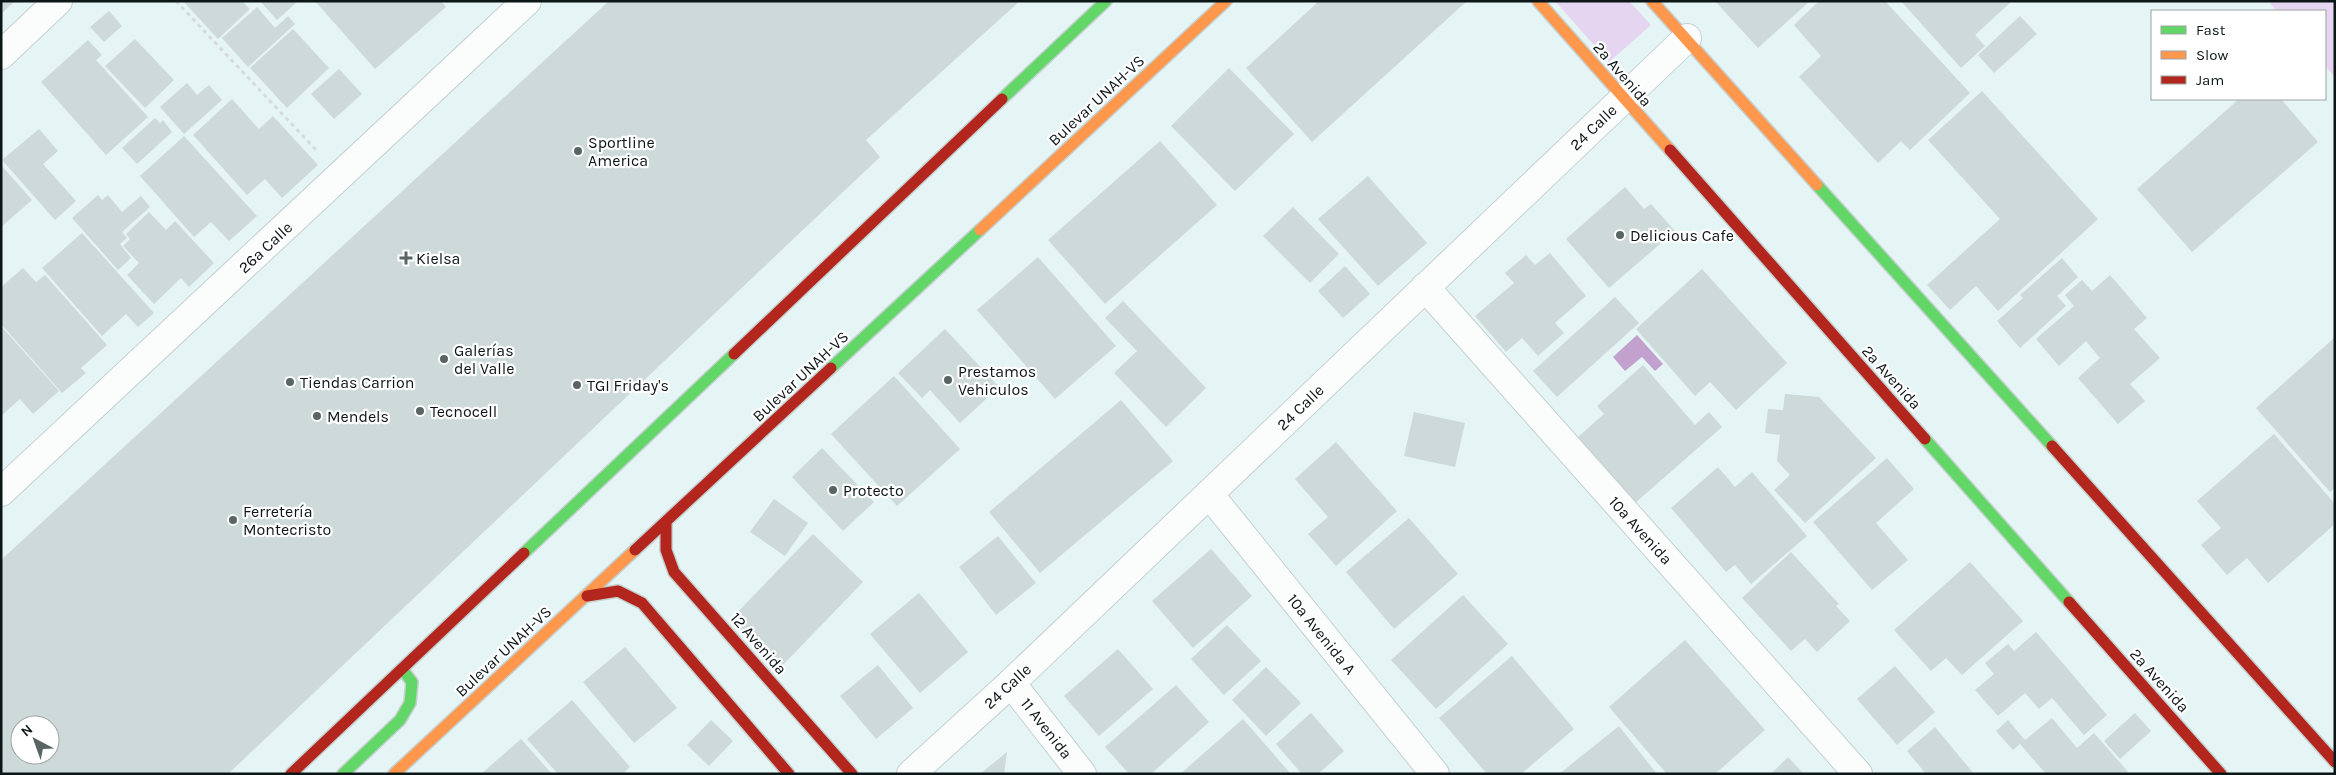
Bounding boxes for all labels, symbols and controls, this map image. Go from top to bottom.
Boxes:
legend [2151,10,2326,100]
text: Fast [2196,21,2226,39]
street label: 2a Avenida [1589,38,1656,111]
text: Slow [2196,46,2228,64]
street label: Bulevar UNAH-VS [1044,51,1148,150]
text: Jam [2196,71,2224,89]
street label: 24 Calle [1566,100,1621,154]
place label: Sportline America [588,133,655,170]
marker: Sportline America [572,145,584,157]
street label: 26a Calle [234,218,296,277]
place label: Delicious Cafe [1630,226,1734,245]
marker: Delicious Cafe [1614,229,1626,241]
place label: Kielsa [416,249,460,268]
marker: Kielsa [400,252,412,264]
street label: Bulevar UNAH-VS [748,327,852,426]
place label: Galerías del Valle [454,341,514,378]
street label: 2a Avenida [1858,341,1925,413]
marker: Galerías del Valle [438,353,450,365]
place label: Prestamos Vehiculos [958,362,1036,399]
place label: Tiendas Carrion [300,373,415,392]
marker: Prestamos Vehiculos [942,374,954,386]
marker: Tiendas Carrion [284,376,296,388]
place label: TGI Friday's [587,376,669,395]
marker: TGI Friday's [571,379,583,391]
street label: 24 Calle [1273,380,1328,434]
place label: Tecnocell [430,402,497,421]
marker: Tecnocell [414,405,426,417]
place label: Mendels [327,407,389,426]
marker: Mendels [311,410,323,422]
place label: Protecto [843,481,904,500]
marker: Protecto [827,484,839,496]
street label: 10a Avenida [1605,492,1676,568]
place label: Ferretería Montecristo [243,502,331,539]
marker: Ferretería Montecristo [227,514,239,526]
street label: 10a Avenida A [1283,590,1360,678]
street label: Bulevar UNAH-VS [451,602,555,701]
street label: 12 Avenida [726,608,791,678]
street label: 2a Avenida [2126,644,2193,716]
street label: 24 Calle [980,660,1035,713]
street label: 11 Avenida [1017,694,1076,763]
north arrow [10,715,60,765]
text: N [17,721,36,740]

